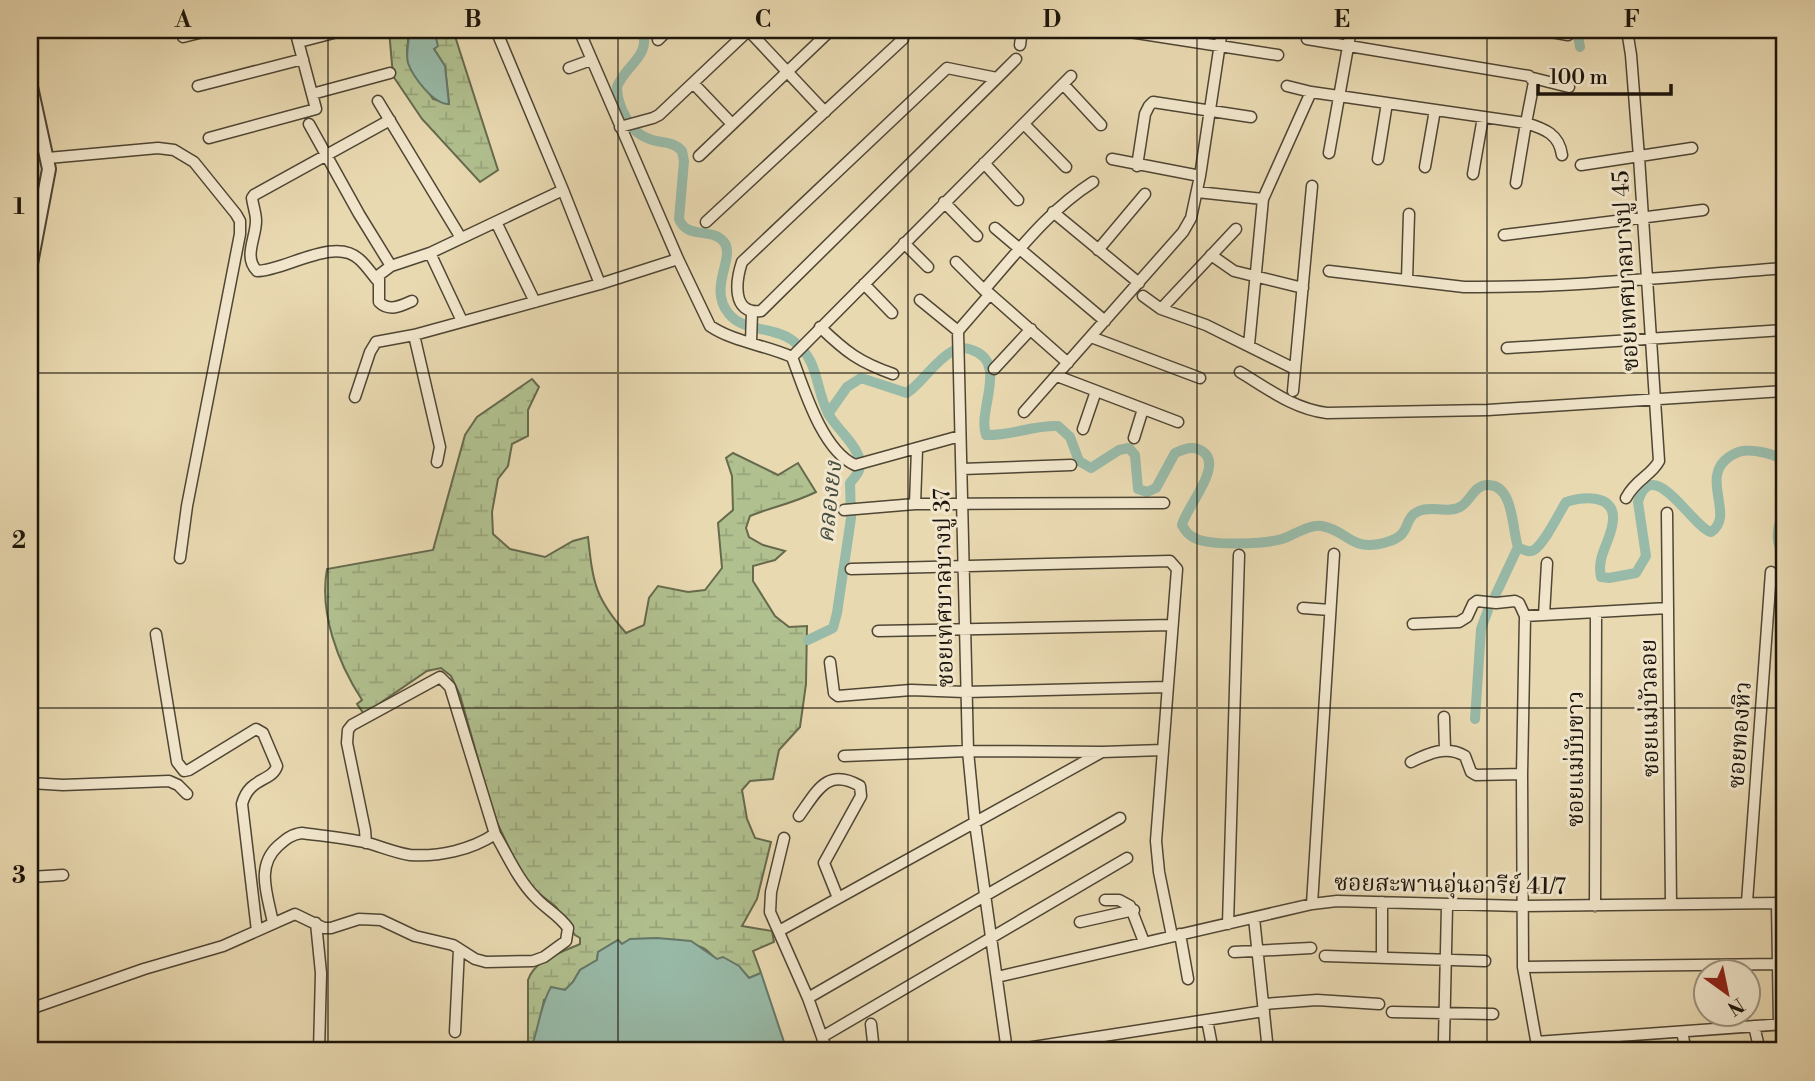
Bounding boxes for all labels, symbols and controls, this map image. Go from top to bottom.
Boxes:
text: A [174,6,192,34]
text: B [464,6,482,34]
text: C [755,6,771,34]
text: D [1043,6,1061,34]
text: E [1334,6,1350,34]
text: F [1624,6,1640,34]
scale bar [1538,52,1672,96]
text: 100 m [1549,65,1608,91]
street label: ซอยเทศบาลบางปู 45 [1607,170,1645,372]
text: 1 [13,193,25,221]
water label: คลองยง [811,459,849,544]
street label: ซอยเทศบาลบางปู 37 [928,488,960,688]
text: 2 [12,527,26,555]
street label: ซอยแม่บัวลอย [1635,639,1665,777]
street label: ซอยทองหิว [1722,681,1758,789]
street label: ซอยแม่บับขาว [1562,691,1590,827]
text: 3 [12,862,26,890]
street label: ซอยสะพานอุ่นอารีย์ 41/7 [1334,869,1567,901]
north arrow [1692,958,1762,1028]
text: N [1723,992,1749,1021]

